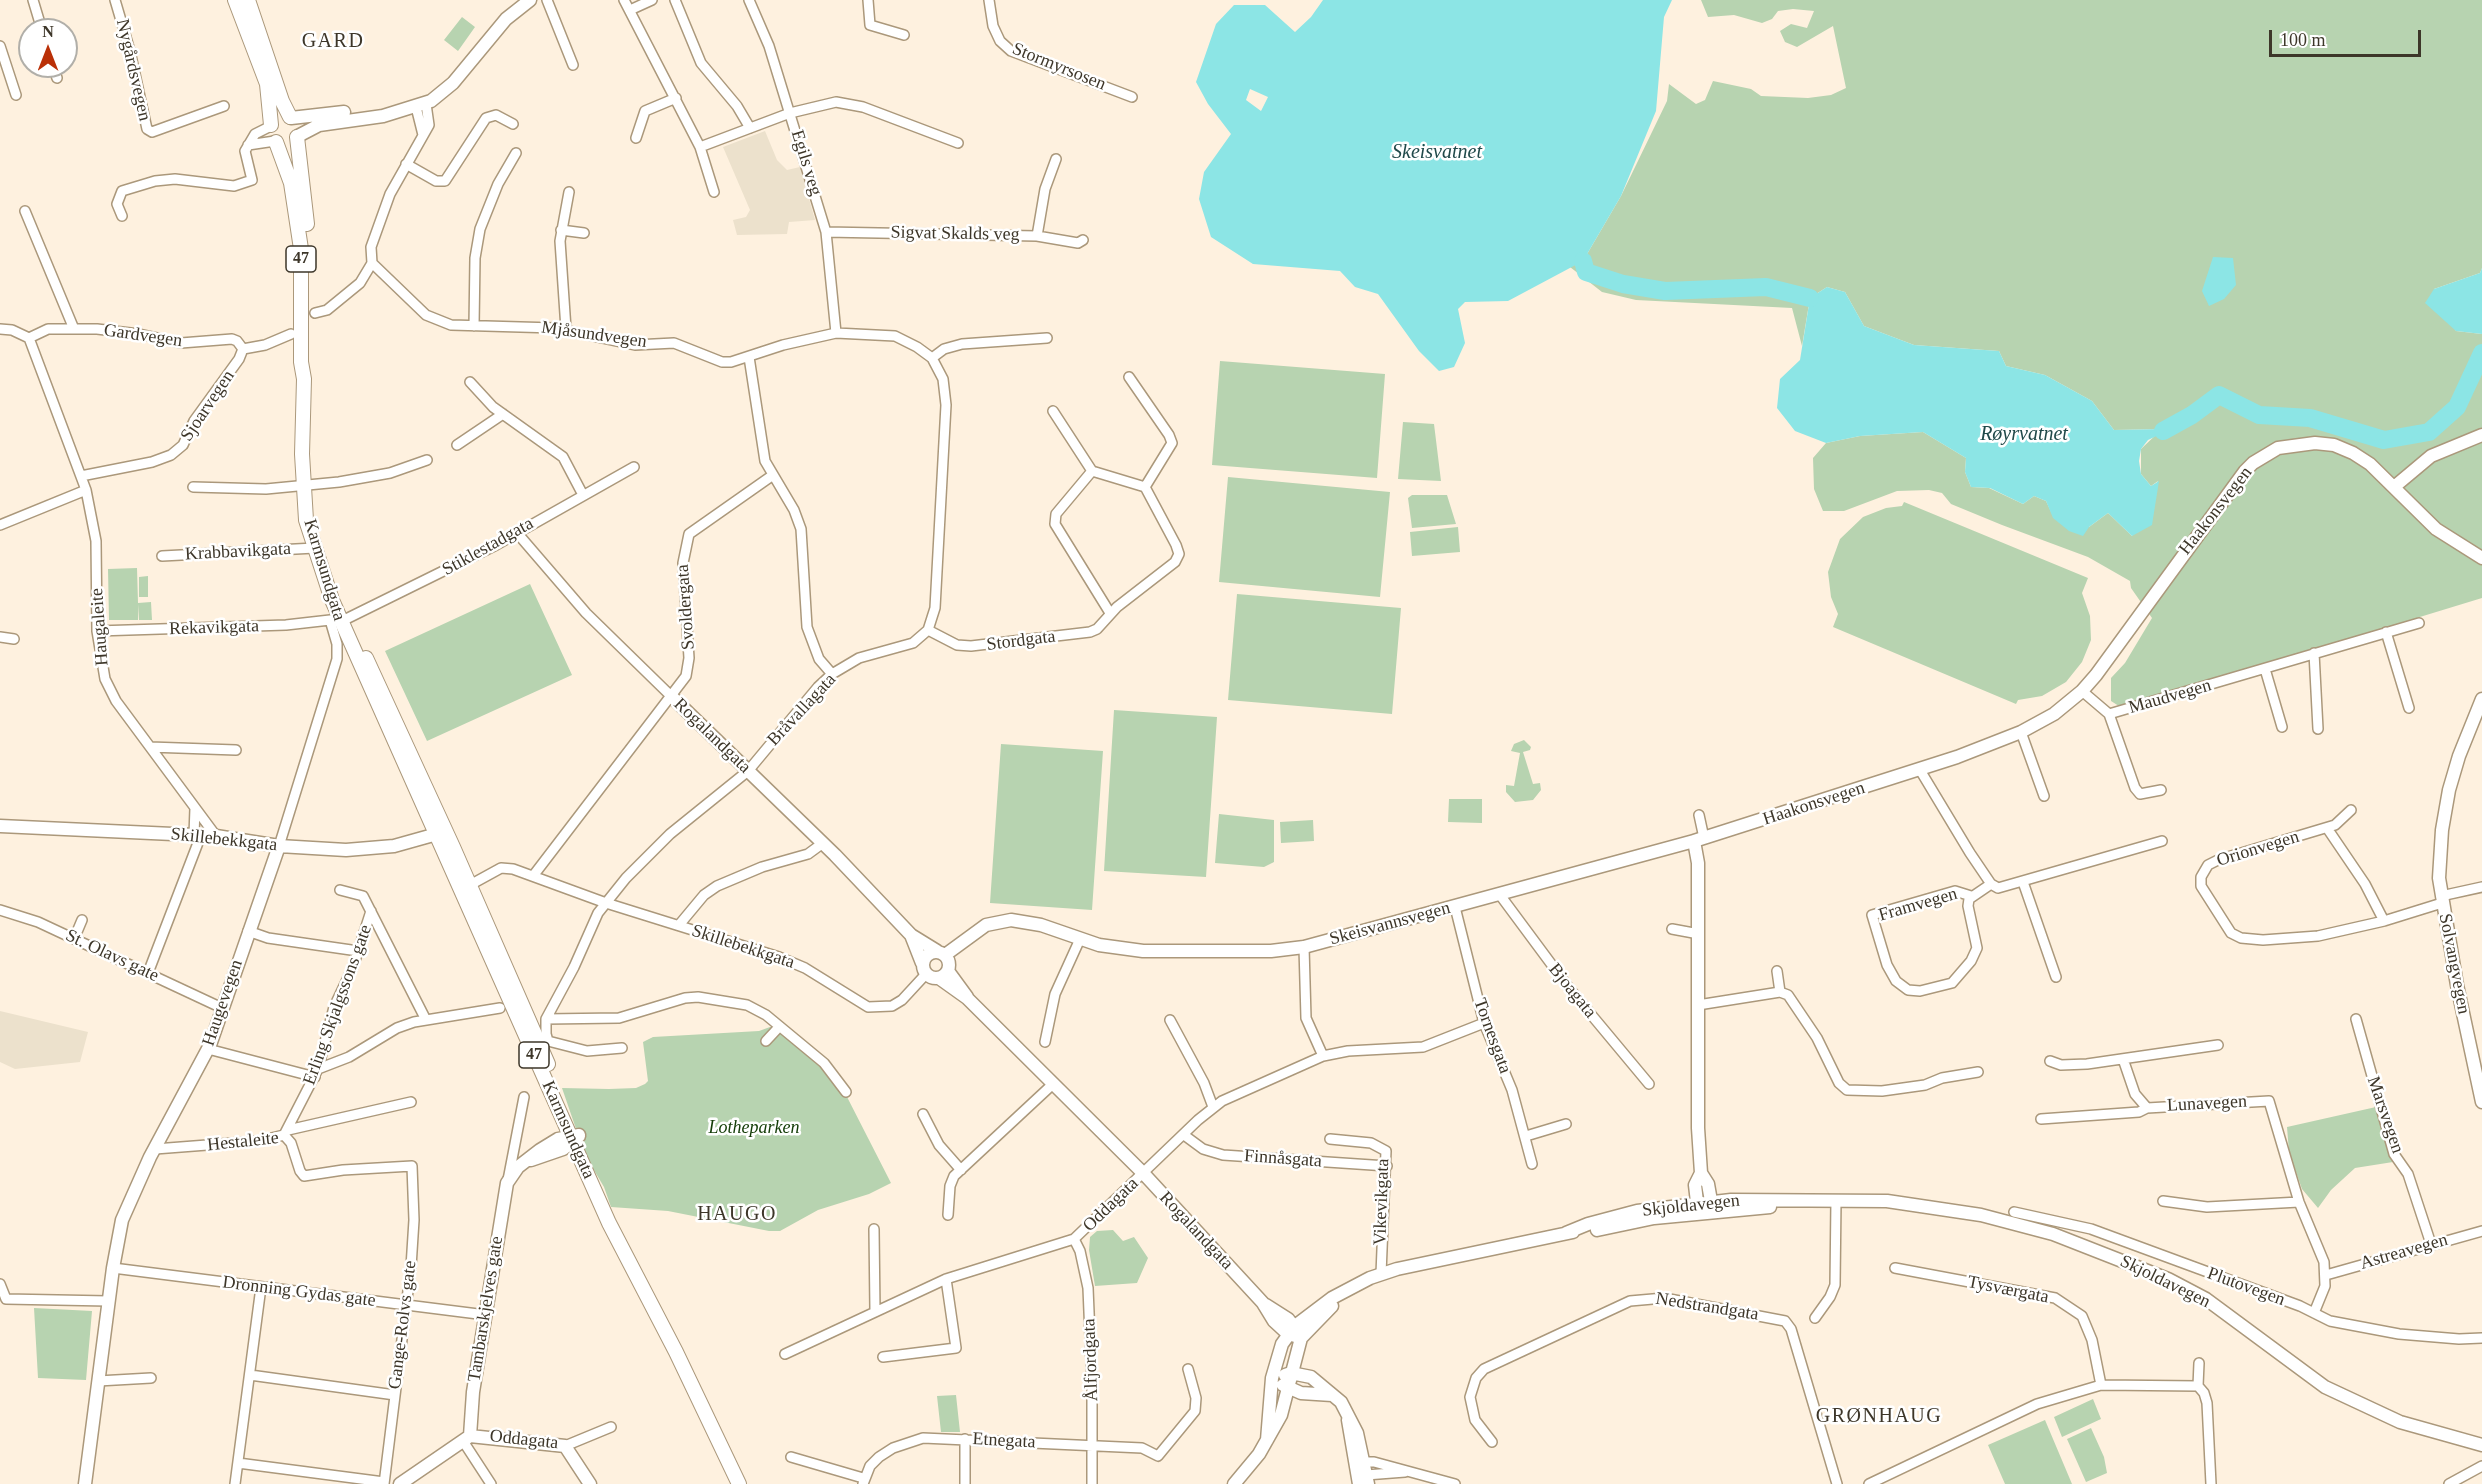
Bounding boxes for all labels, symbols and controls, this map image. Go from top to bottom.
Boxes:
street label: Nygårdsvegen [111,17,155,123]
north arrow [18,18,78,78]
scale bar [2272,18,2424,56]
text: N [42,23,54,40]
district label: GARD [302,30,364,54]
text: 100 m [2280,30,2326,50]
street label: Stormyrsosen [1009,38,1109,96]
street label: Egils veg [786,128,826,198]
water label: Skeisvatnet [1392,141,1482,165]
street label: Sigvat Skalds veg [890,222,1020,246]
road number: 47 [286,246,316,272]
street label: Mjåsundvegen [540,317,648,353]
street label: Gardvegen [102,320,184,352]
street label: Sjoarvegen [176,366,240,446]
water label: Røyrvatnet [1980,423,2068,447]
street label: Haakonsvegen [2175,463,2257,559]
street label: Stiklestadgata [439,513,537,581]
street label: Karmsundgata [298,517,350,623]
street label: Krabbavikgata [185,538,291,566]
street label: Svoldergata [672,564,700,650]
street label: Haugaleite [87,587,113,667]
street label: Rekavikgata [169,616,259,640]
street label: Stordgata [985,626,1057,656]
street label: Bråvallagata [763,669,841,751]
street label: Maudvegen [2126,675,2214,719]
street label: Rogalandgata [669,694,755,778]
street label: Haakonsvegen [1760,777,1868,831]
street label: Skillebekkgata [170,824,278,856]
street label: Orionvegen [2214,826,2302,872]
street label: Framvegen [1876,883,1960,927]
street label: Skeisvannsvegen [1327,898,1453,950]
street label: Solvangvegen [2434,912,2474,1016]
street label: Skillebekkgata [689,920,797,974]
street label: Erling Skjalgssons gate [299,922,377,1088]
street label: St. Olavs gate [62,925,162,987]
street label: Haugevegen [198,957,248,1049]
street label: Bjoagata [1543,959,1601,1023]
street label: Tornesgata [1468,995,1516,1077]
road number: 47 [519,1042,549,1068]
street label: Marsvegen [2362,1074,2408,1156]
street label: Karmsundgata [537,1078,599,1182]
street label: Lunavegen [2167,1091,2247,1117]
park label: Lotheparken [709,1117,799,1139]
street label: Hestaleite [206,1127,280,1157]
street label: Finnåsgata [1243,1146,1323,1172]
street label: Vikevikgata [1370,1158,1394,1246]
street label: Oddagata [1079,1173,1143,1237]
street label: Rogalandgata [1154,1187,1238,1275]
street label: Skjoldavegen [1641,1190,1741,1222]
district label: HAUGO [697,1203,777,1227]
street label: Astreavegen [2358,1229,2450,1275]
street label: Tambarskjelves gate [464,1235,508,1383]
street label: Skjoldavegen [2116,1251,2214,1313]
street label: Gange-Rolvs gate [384,1259,422,1391]
street label: Plutovegen [2204,1263,2288,1311]
street label: Dronning Gydas gate [221,1272,377,1312]
street label: Tysværgata [1965,1272,2051,1308]
street label: Nedstrandgata [1654,1288,1760,1326]
street label: Ålfjordgata [1079,1318,1103,1402]
district label: GRØNHAUG [1816,1405,1942,1429]
street label: Oddagata [489,1426,559,1454]
street label: Etnegata [972,1429,1036,1453]

